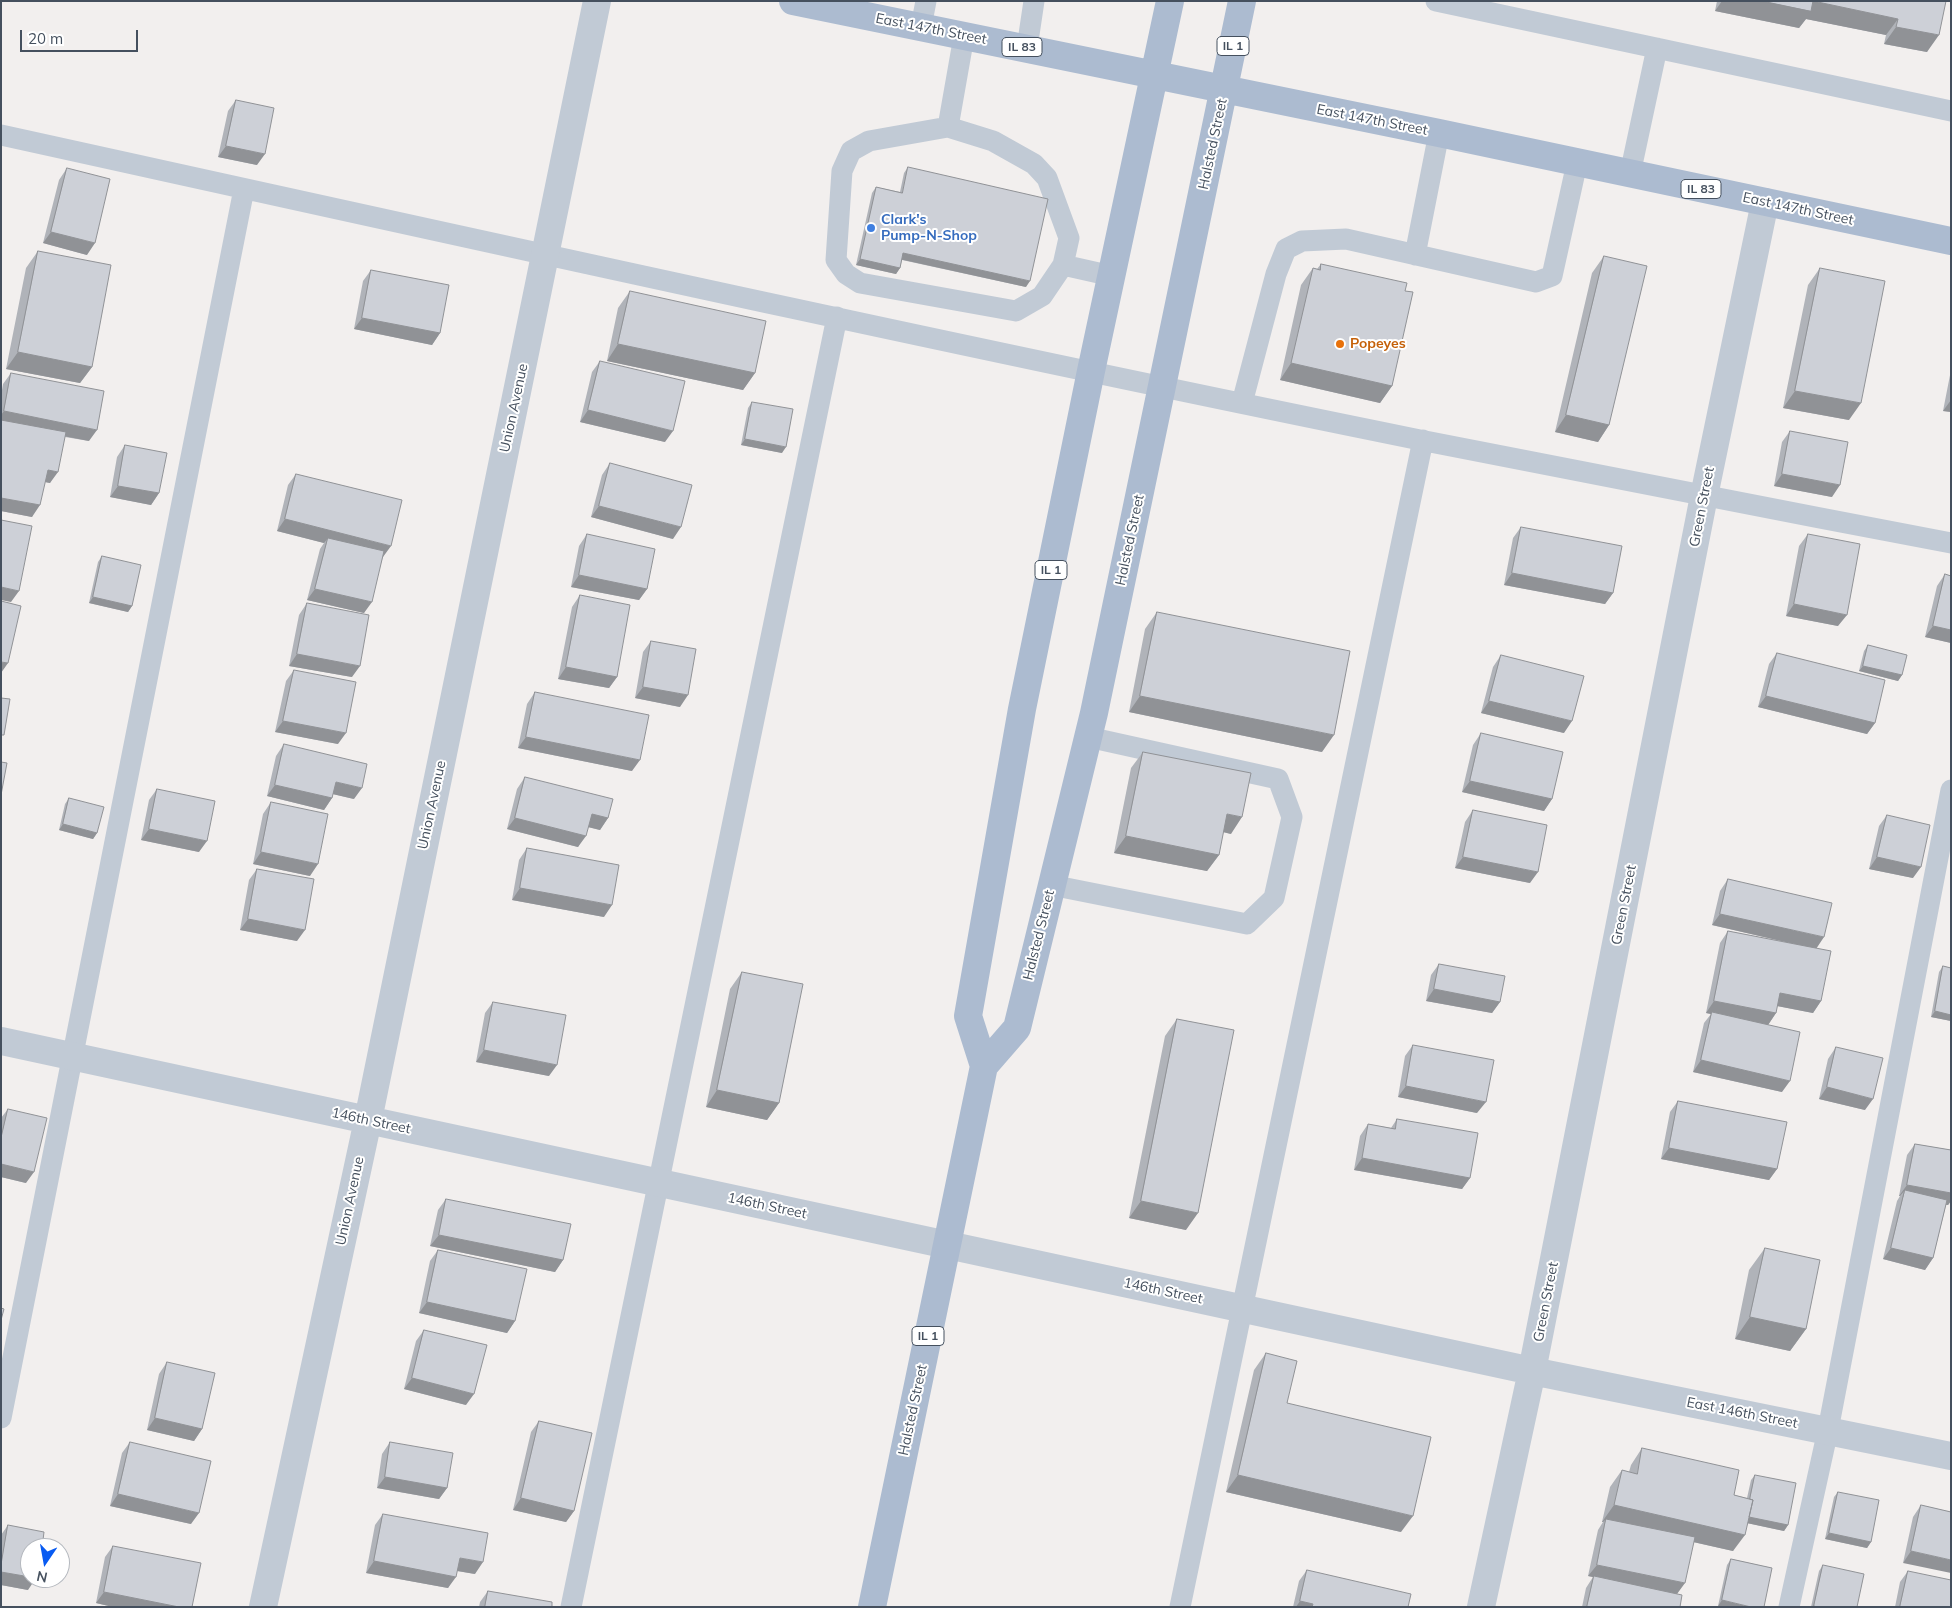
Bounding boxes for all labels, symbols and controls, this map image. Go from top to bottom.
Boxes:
street label: East 147th Street [874,10,988,48]
scale bar [22,20,140,52]
text: 20 m [28,29,63,48]
road number: IL 1 [1217,36,1249,56]
road number: IL 83 [1002,38,1042,56]
street label: Halsted Street [1195,97,1231,191]
street label: East 147th Street [1315,101,1429,139]
road number: IL 83 [1681,180,1721,198]
street label: East 147th Street [1741,189,1855,229]
place label: Clark's Pump-N-Shop [881,212,977,244]
marker: Clark's Pump-N-Shop [865,222,877,234]
place label: Popeyes [1350,336,1406,352]
marker: Popeyes [1334,338,1346,350]
street label: Union Avenue [496,362,532,454]
street label: Green Street [1686,466,1718,548]
street label: Halsted Street [1112,493,1148,587]
road number: IL 1 [1035,560,1067,580]
street label: Union Avenue [414,759,450,851]
street label: Green Street [1608,864,1640,946]
street label: Halsted Street [1020,888,1058,982]
street label: 146th Street [330,1104,412,1138]
street label: Union Avenue [332,1155,368,1247]
street label: 146th Street [726,1189,808,1223]
street label: Green Street [1530,1261,1562,1343]
street label: 146th Street [1122,1274,1204,1308]
road number: IL 1 [912,1326,944,1345]
street label: Halsted Street [895,1363,931,1457]
street label: East 146th Street [1685,1394,1799,1432]
north arrow [20,1538,70,1588]
text: N [35,1567,49,1587]

